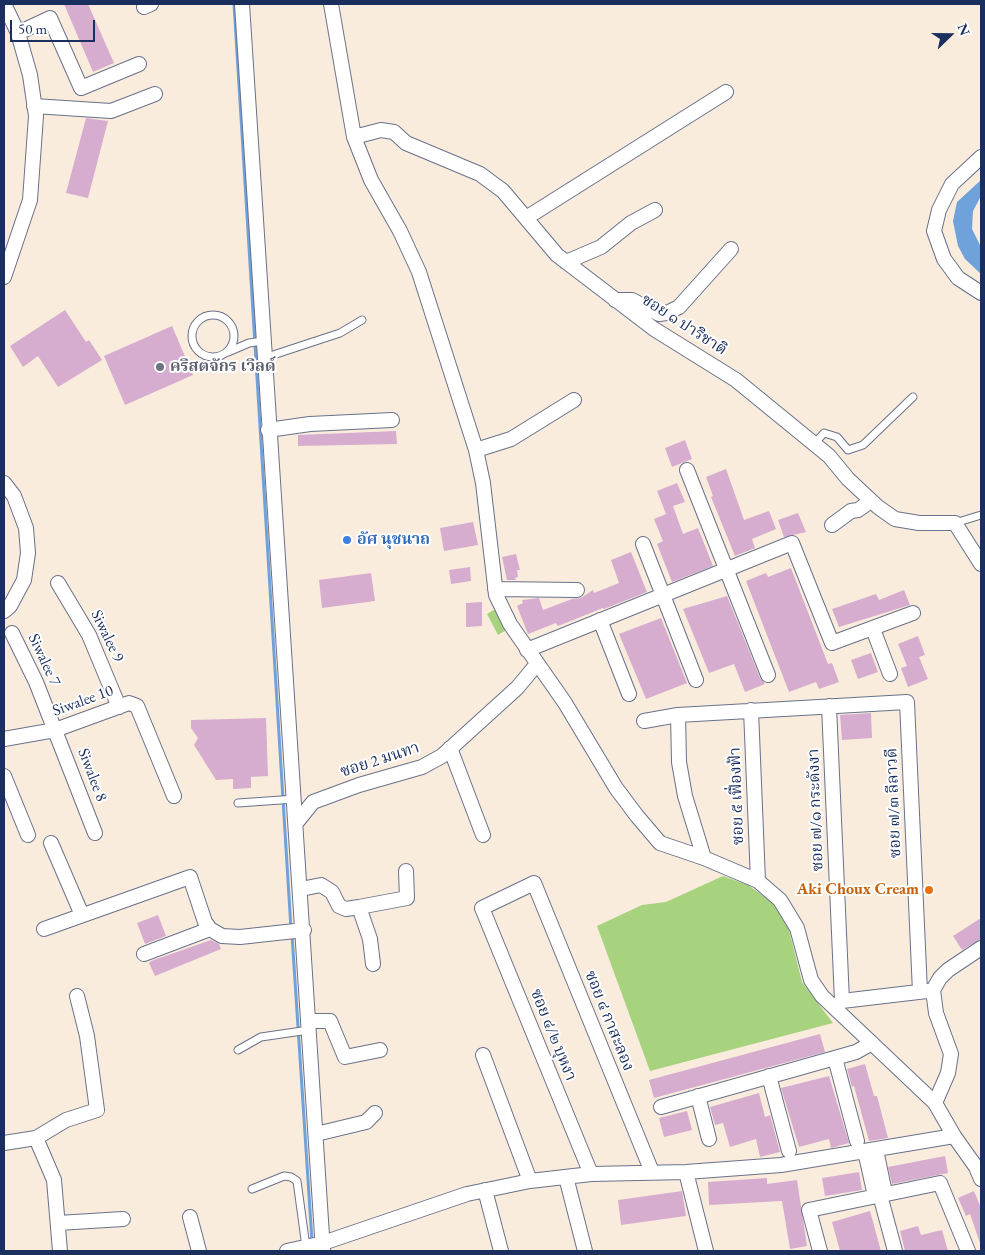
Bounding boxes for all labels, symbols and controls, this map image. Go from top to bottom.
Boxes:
scale bar [12,10,98,42]
north arrow [925,10,975,60]
text: 50 m [18,19,47,38]
text: N [953,21,974,38]
street label: ซอย ๑ ปาริชาติ [638,290,730,360]
place label: คริสตจักร เวิลด์ [170,357,276,377]
marker: คริสตจักร เวิลด์ [154,361,166,373]
place label: อัศ นุชนาถ [357,530,430,550]
marker: อัศ นุชนาถ [341,534,353,546]
street label: Siwalee 9 [86,607,128,665]
street label: Siwalee 7 [24,631,64,689]
street label: Siwalee 10 [50,681,116,721]
street label: ซอย 2 มนทา [338,738,422,782]
street label: Siwalee 8 [73,746,111,804]
street label: ซอย ๕ เฟื่องฟ้า [726,747,748,845]
street label: ซอย ๗/๑ กระดังงา [804,748,828,872]
street label: ซอย ๗/๓ ลีลาวดี [882,748,906,858]
place label: Aki Choux Cream [797,880,919,900]
marker: Aki Choux Cream [923,884,935,896]
street label: ซอย ๔ กาสะลอง [580,968,638,1074]
street label: ซอย ๔/๒ บุหงา [526,986,580,1084]

